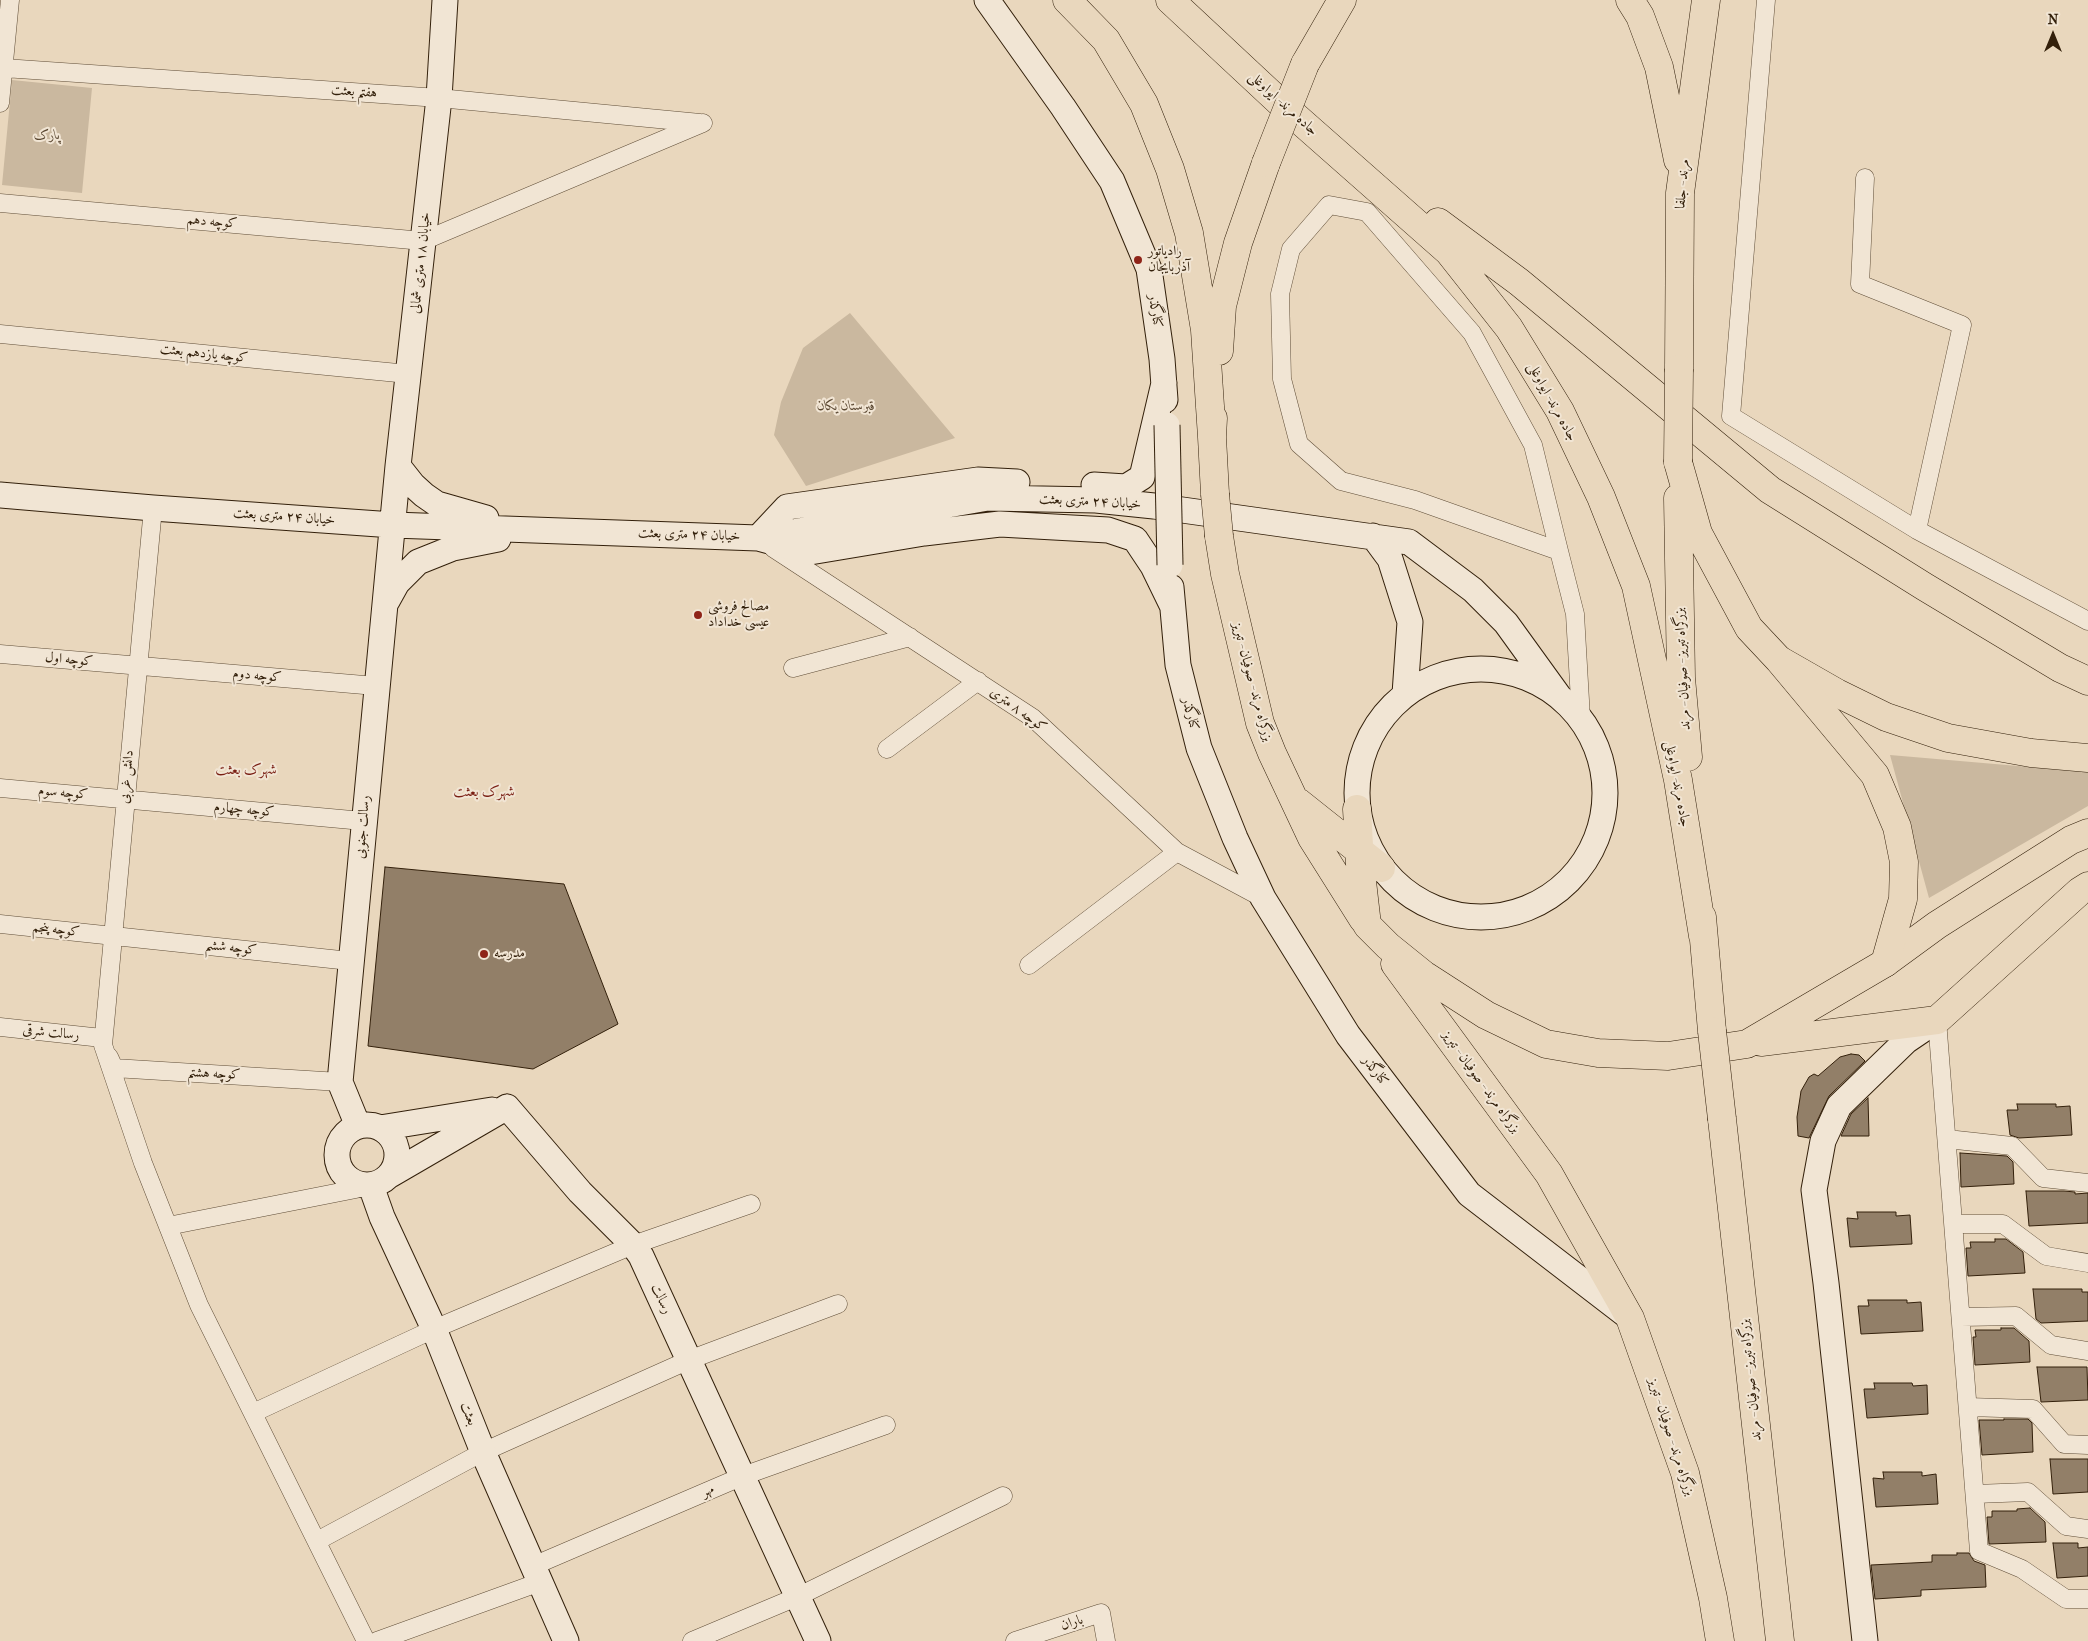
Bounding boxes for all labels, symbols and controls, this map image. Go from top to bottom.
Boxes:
north arrow [2028,10,2078,60]
text: N [2048,11,2058,28]
street label: جاده مرند- ایواوغلی [1245,69,1321,139]
street label: هفتم بعثت [330,82,378,102]
park label: پارک [34,128,60,144]
street label: مرند - جلفا [1672,158,1694,210]
street label: کوچه دهم [186,211,238,233]
street label: خیابان ۱۸ متری شمالی [407,211,435,315]
place label: رادیاتور آذربایجان [1148,244,1190,276]
marker: رادیاتور آذربایجان [1132,254,1144,266]
street label: کنارگذر [1144,293,1166,329]
street label: کوچه یازدهم بعثت [159,341,249,367]
street label: جاده مرند- ایواوغلی [1523,360,1581,444]
park label: قبرستان یکان [817,399,875,415]
street label: خیابان ۲۴ متری بعثت [1038,491,1142,513]
street label: خیابان ۲۴ متری بعثت [232,505,336,529]
street label: خیابان ۲۴ متری بعثت [638,525,740,545]
place label: مصالح فروشی عیسی خداداد [708,599,769,632]
street label: بزرگراه تبریز - صوفیان - مرند [1671,607,1695,731]
marker: مصالح فروشی عیسی خداداد [692,609,704,621]
street label: بزرگراه مرند - صوفیان - تبریز [1228,621,1276,743]
street label: کوچه اول [44,650,94,670]
street label: کوچه دوم [232,665,282,687]
street label: کوچه ۸ متری [986,684,1050,736]
street label: کنارگذر [1178,696,1202,732]
street label: جاده مرند- ایواوغلی [1660,740,1694,828]
street label: دانش غربی [116,750,138,804]
district label: شهرک بعثت [215,761,277,779]
street label: کوچه سوم [37,782,89,804]
district label: شهرک بعثت [453,783,515,801]
street label: رسالت جنوبی [352,795,374,859]
street label: کوچه چهارم [213,799,275,821]
street label: کوچه پنجم [31,919,81,941]
street label: کوچه ششم [204,937,258,959]
place label: مدرسه [494,946,525,962]
marker: مدرسه [478,948,490,960]
street label: رسالت شرقی [22,1022,80,1044]
street label: بزرگراه مرند - صوفیان - تبریز [1438,1028,1524,1136]
street label: کنارگذر [1358,1053,1392,1089]
street label: کوچه هشتم [187,1064,241,1084]
street label: رسالت [647,1281,675,1317]
street label: بزرگراه تبریز - صوفیان - مرند [1736,1318,1766,1442]
street label: بزرگراه مرند - صوفیان - تبریز [1644,1376,1698,1498]
street label: بعثت [456,1400,480,1428]
street label: مهر [699,1481,717,1501]
street label: باران [1059,1612,1085,1634]

